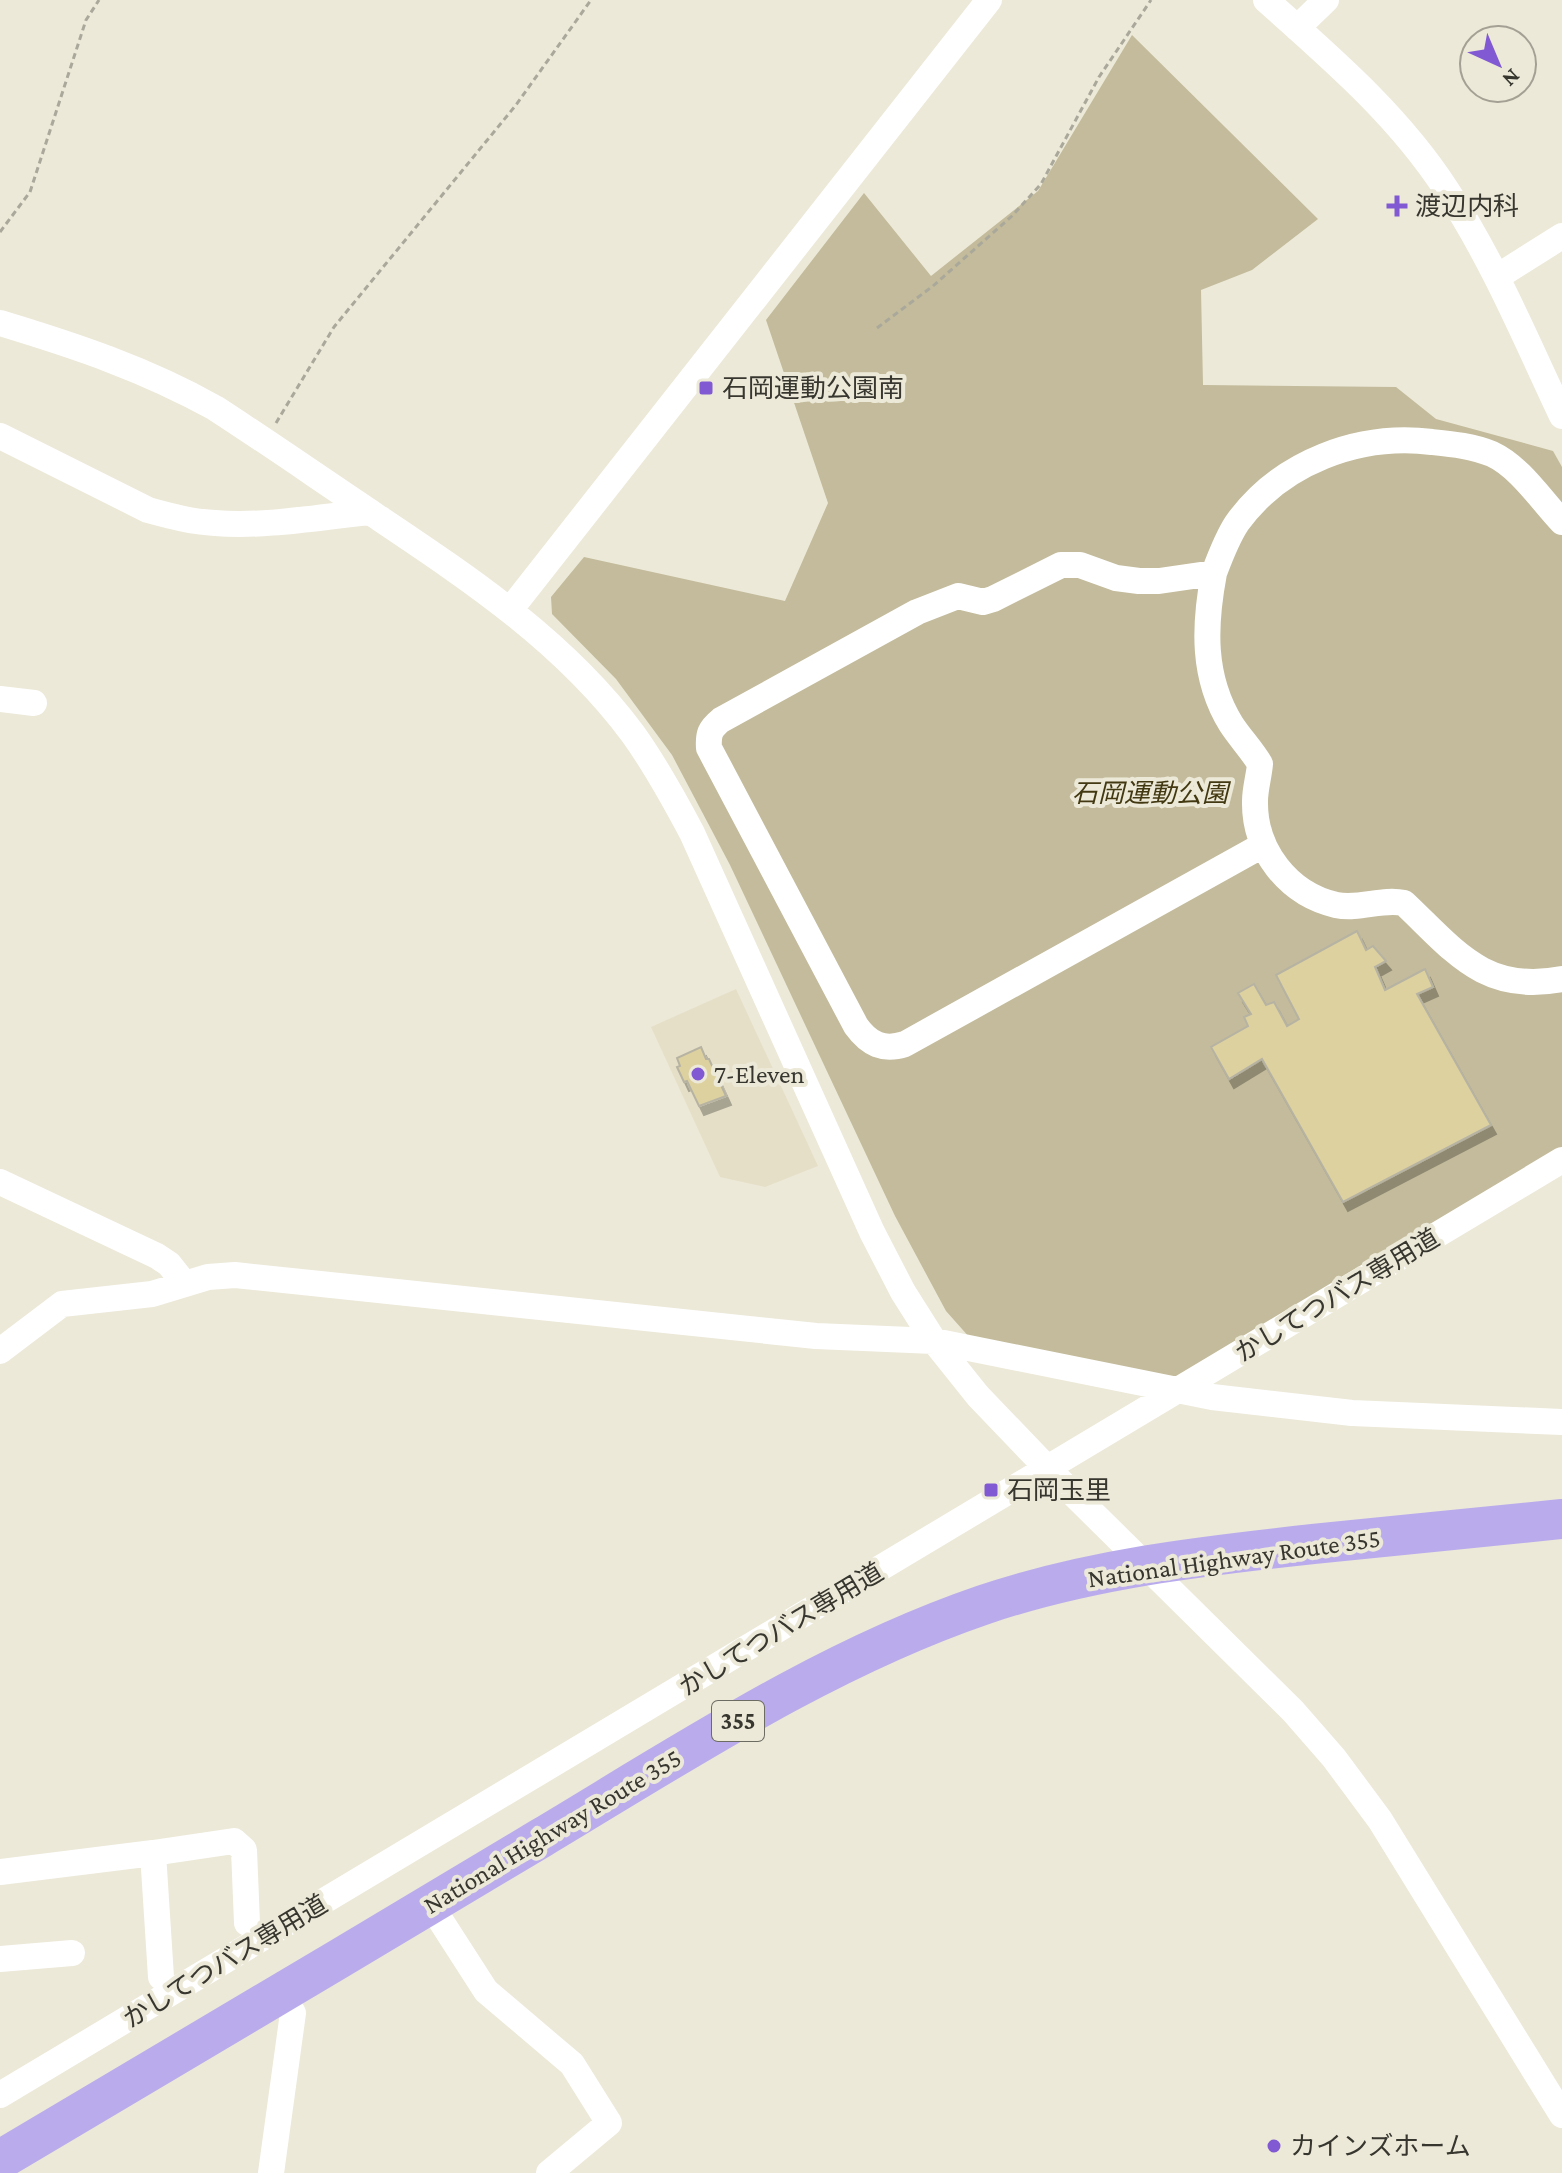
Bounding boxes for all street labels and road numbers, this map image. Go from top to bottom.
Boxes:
street label: かしてつバス専用道 [1230,1223,1444,1368]
street label: National Highway Route 355 [1086,1524,1382,1593]
street label: かしてつバス専用道 [674,1557,888,1702]
road number: 355 [712,1701,764,1741]
street label: National Highway Route 355 [418,1743,686,1920]
street label: かしてつバス専用道 [118,1889,332,2034]

